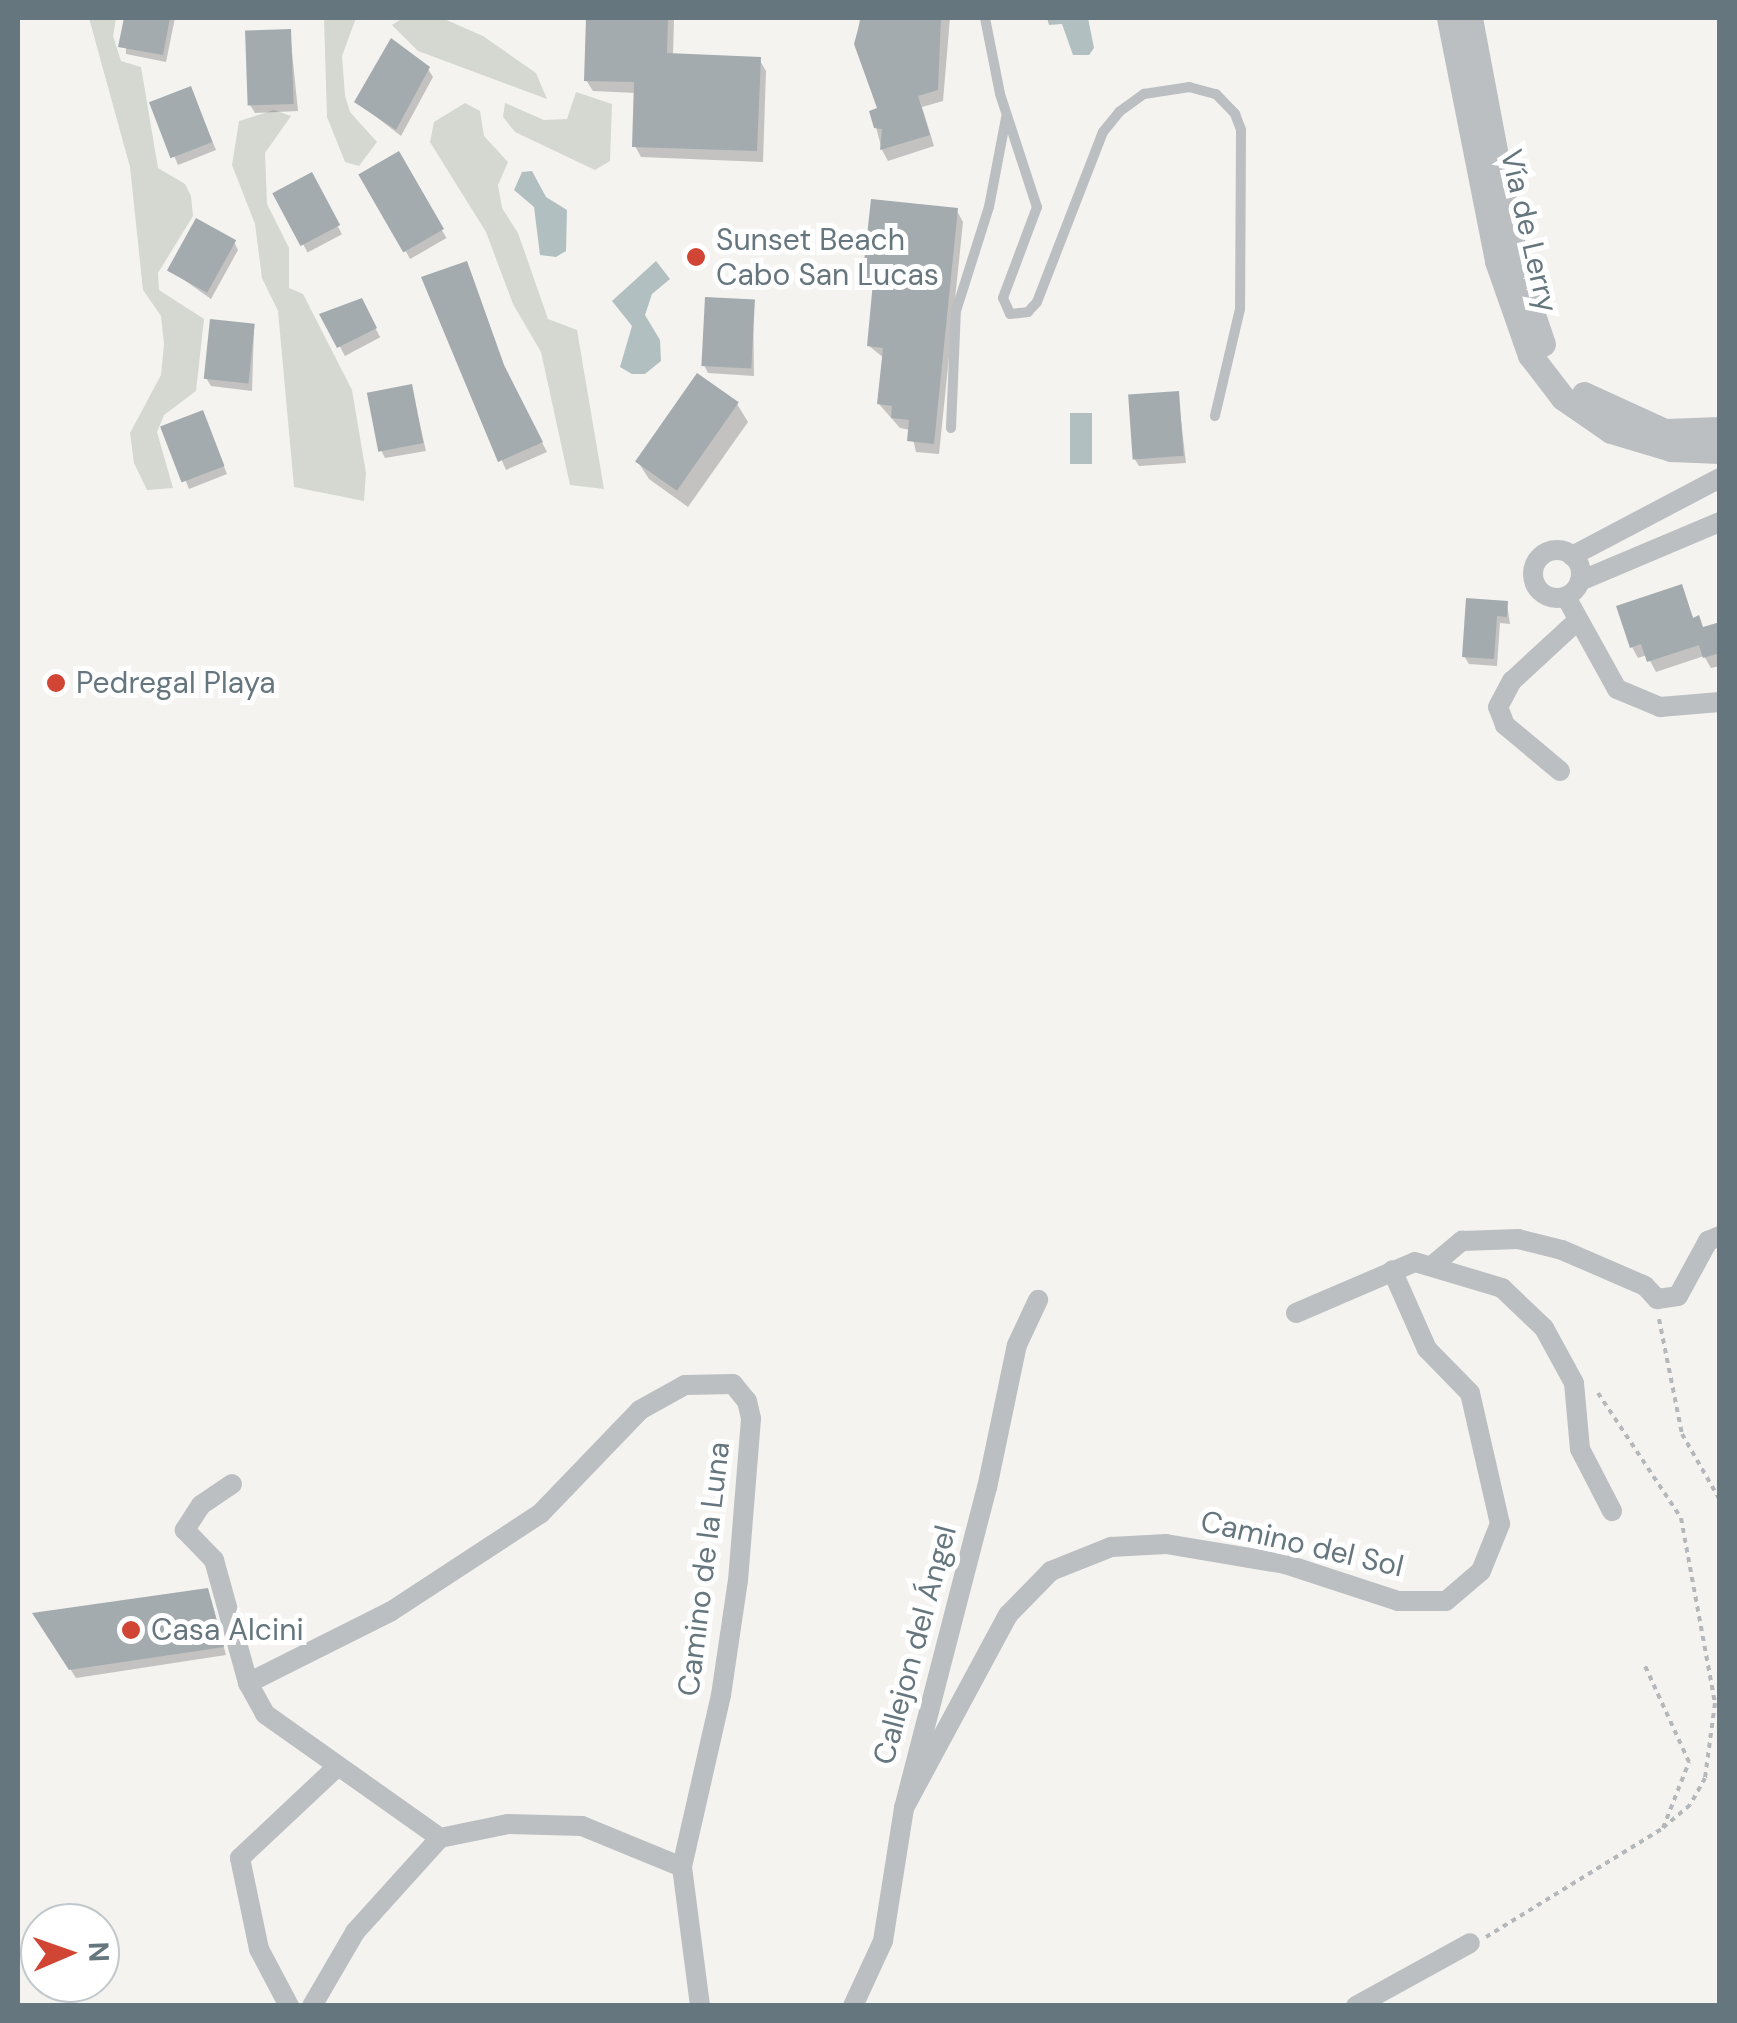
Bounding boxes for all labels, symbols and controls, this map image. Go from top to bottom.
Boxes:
street label: Vía de Lerry [1493,146,1565,316]
place label: Sunset Beach Cabo San Lucas [716,222,939,292]
marker: Sunset Beach Cabo San Lucas [685,246,707,268]
place label: Pedregal Playa [76,665,276,701]
marker: Pedregal Playa [45,672,67,694]
street label: Camino de la Luna [671,1440,737,1698]
street label: Camino del Sol [1197,1503,1407,1585]
street label: Callejon del Ángel [866,1522,964,1768]
place label: Casa Alcini [151,1612,304,1648]
marker: Casa Alcini [120,1619,142,1641]
north arrow [20,1903,120,2003]
text: N [80,1941,117,1963]

